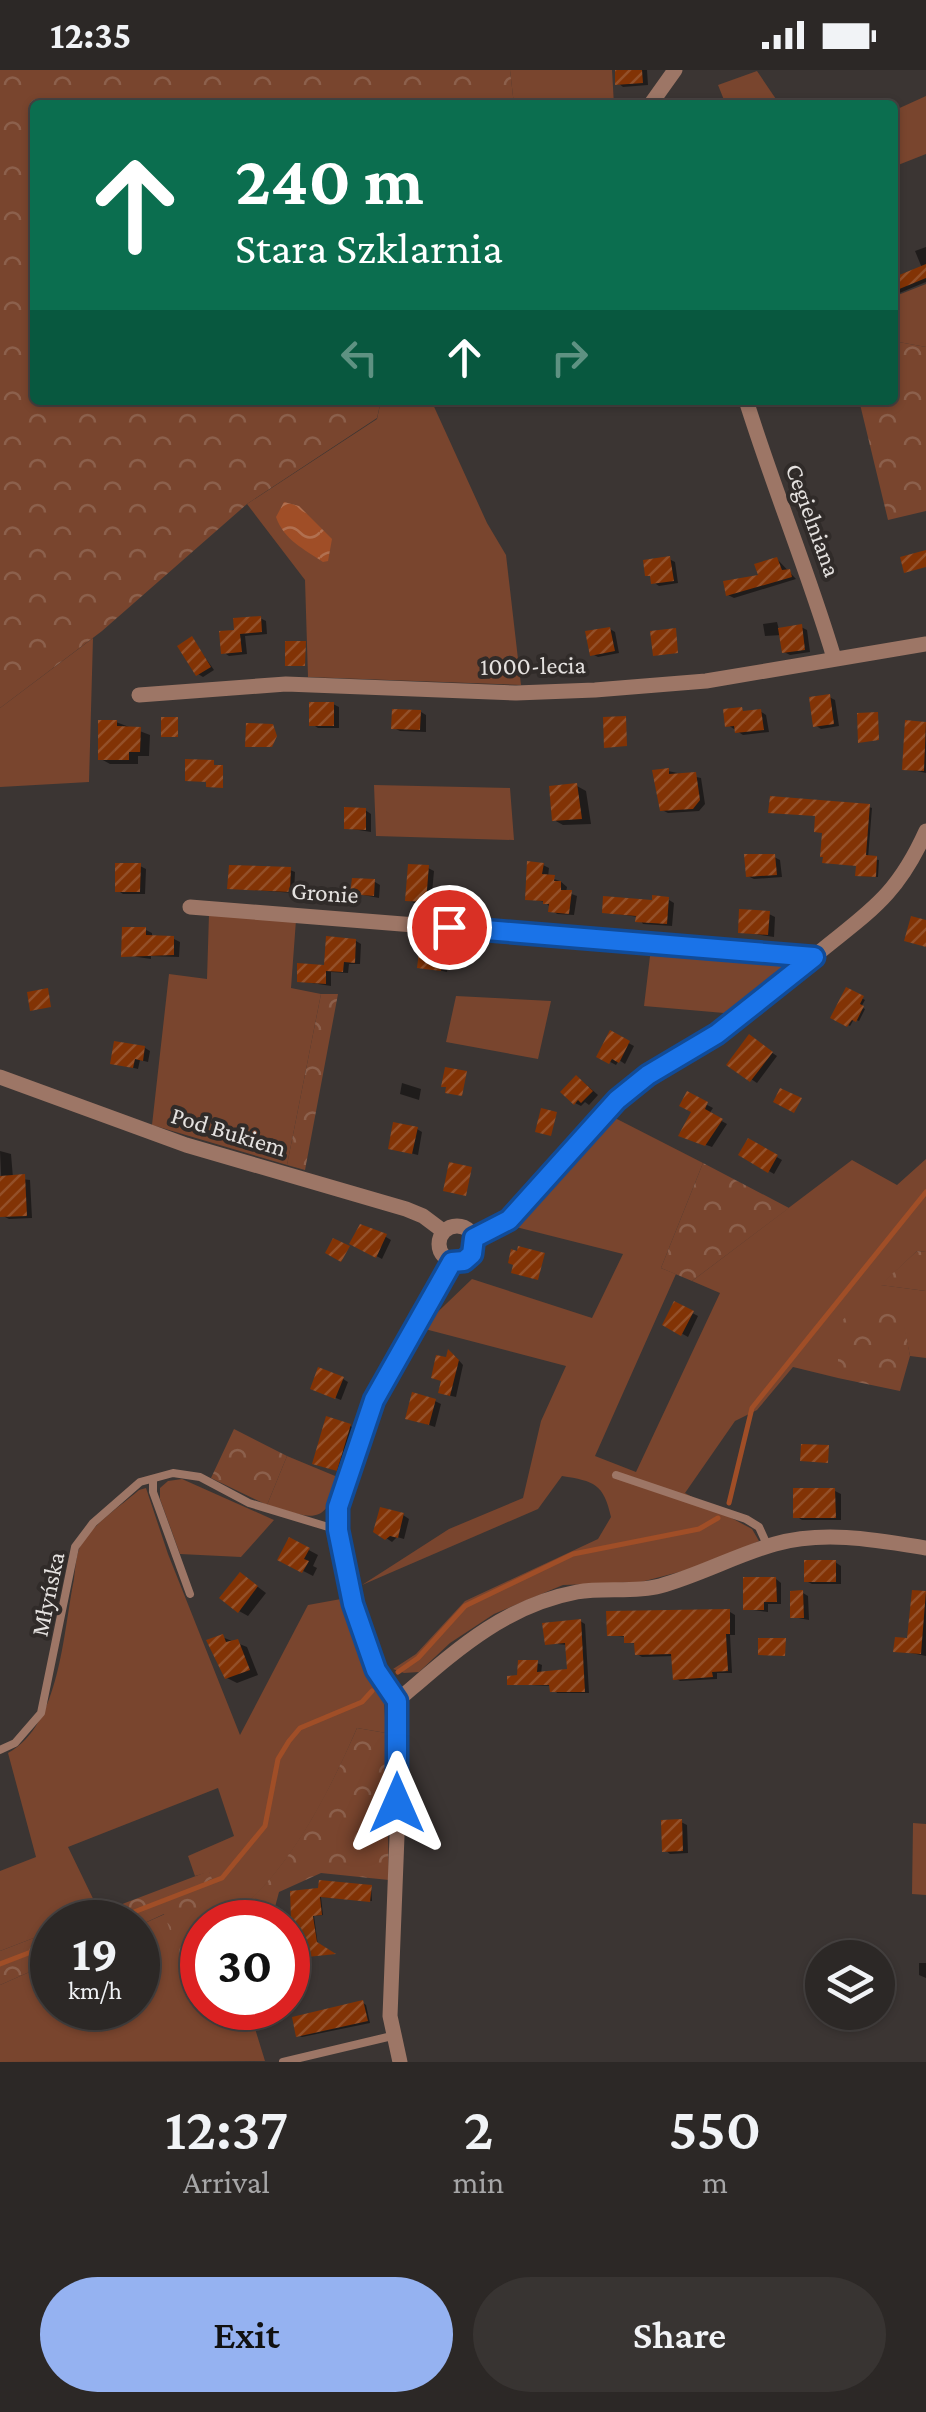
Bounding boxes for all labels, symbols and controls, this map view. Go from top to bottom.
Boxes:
text: 12:35 [50,14,131,56]
icon: ahead [70,140,200,270]
text: 240 m [235,141,424,219]
text: Stara Szklarnia [235,223,503,273]
icon: left [332,330,387,385]
icon: ahead [437,330,492,385]
icon: right [542,330,597,385]
street label: Cegielniana [780,460,847,581]
street label: 1000-lecia [480,651,587,680]
street label: Gronie [290,877,360,908]
pin [407,885,492,970]
icon: arrive [422,900,477,955]
street label: Pod Bukiem [168,1101,290,1162]
street label: Młyńska [25,1549,71,1639]
position arrow [345,1751,449,1855]
speed limit sign: 30 [180,1900,310,2030]
text: 19 [72,1925,118,1981]
map controls [805,1940,895,2030]
button: layers [805,1940,895,2030]
text: km/h [68,1977,122,2004]
text: 12:37 [165,2095,288,2162]
text: 2 [464,2095,493,2162]
text: 550 [669,2095,761,2162]
text: Arrival [183,2164,270,2200]
text: min [453,2164,504,2200]
text: m [702,2164,728,2200]
button: Exit [40,2277,453,2392]
button: Share [473,2277,886,2392]

